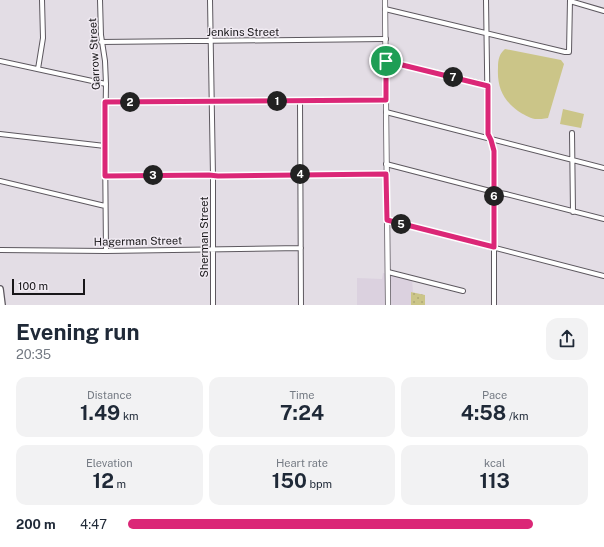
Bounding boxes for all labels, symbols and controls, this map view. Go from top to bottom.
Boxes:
street label: Garrow Street [86,18,102,90]
street label: Jenkins Street [207,26,279,38]
pin [369,44,403,78]
icon: arrive [375,50,397,72]
pin: 7 [443,67,463,87]
text: 7 [450,71,456,83]
pin: 1 [267,91,287,111]
pin: 2 [120,92,140,112]
text: 1 [275,95,279,107]
text: 2 [127,96,134,108]
pin: 4 [290,164,310,184]
pin: 3 [143,165,163,185]
text: 4 [296,168,304,180]
text: 3 [149,169,157,181]
pin: 6 [484,186,504,206]
text: 6 [490,190,498,202]
street label: Sherman Street [198,197,210,277]
pin: 5 [391,214,411,234]
text: 5 [397,218,405,230]
street label: Hagerman Street [94,234,182,248]
scale bar [12,277,85,296]
text: 100 m [18,280,48,292]
button: share [546,318,588,360]
text: Evening run [16,319,140,345]
text: 20:35 [16,347,51,362]
text: Distance [87,389,132,401]
text: Time [289,389,315,401]
text: Pace [482,389,507,401]
text: 1.49 [80,401,120,425]
text: 7:24 [280,401,324,425]
text: 4:58 [461,401,506,425]
text: km [120,410,139,422]
text: /km [506,410,529,422]
text: Elevation [86,457,133,469]
text: Heart rate [276,457,328,469]
text: kcal [484,457,505,469]
text: 12 [93,469,114,493]
text: 150 [272,469,307,493]
text: 113 [479,469,510,493]
text: m [114,478,126,490]
text: bpm [307,478,332,490]
text: 200 m [16,517,56,532]
text: 4:47 [80,517,107,532]

